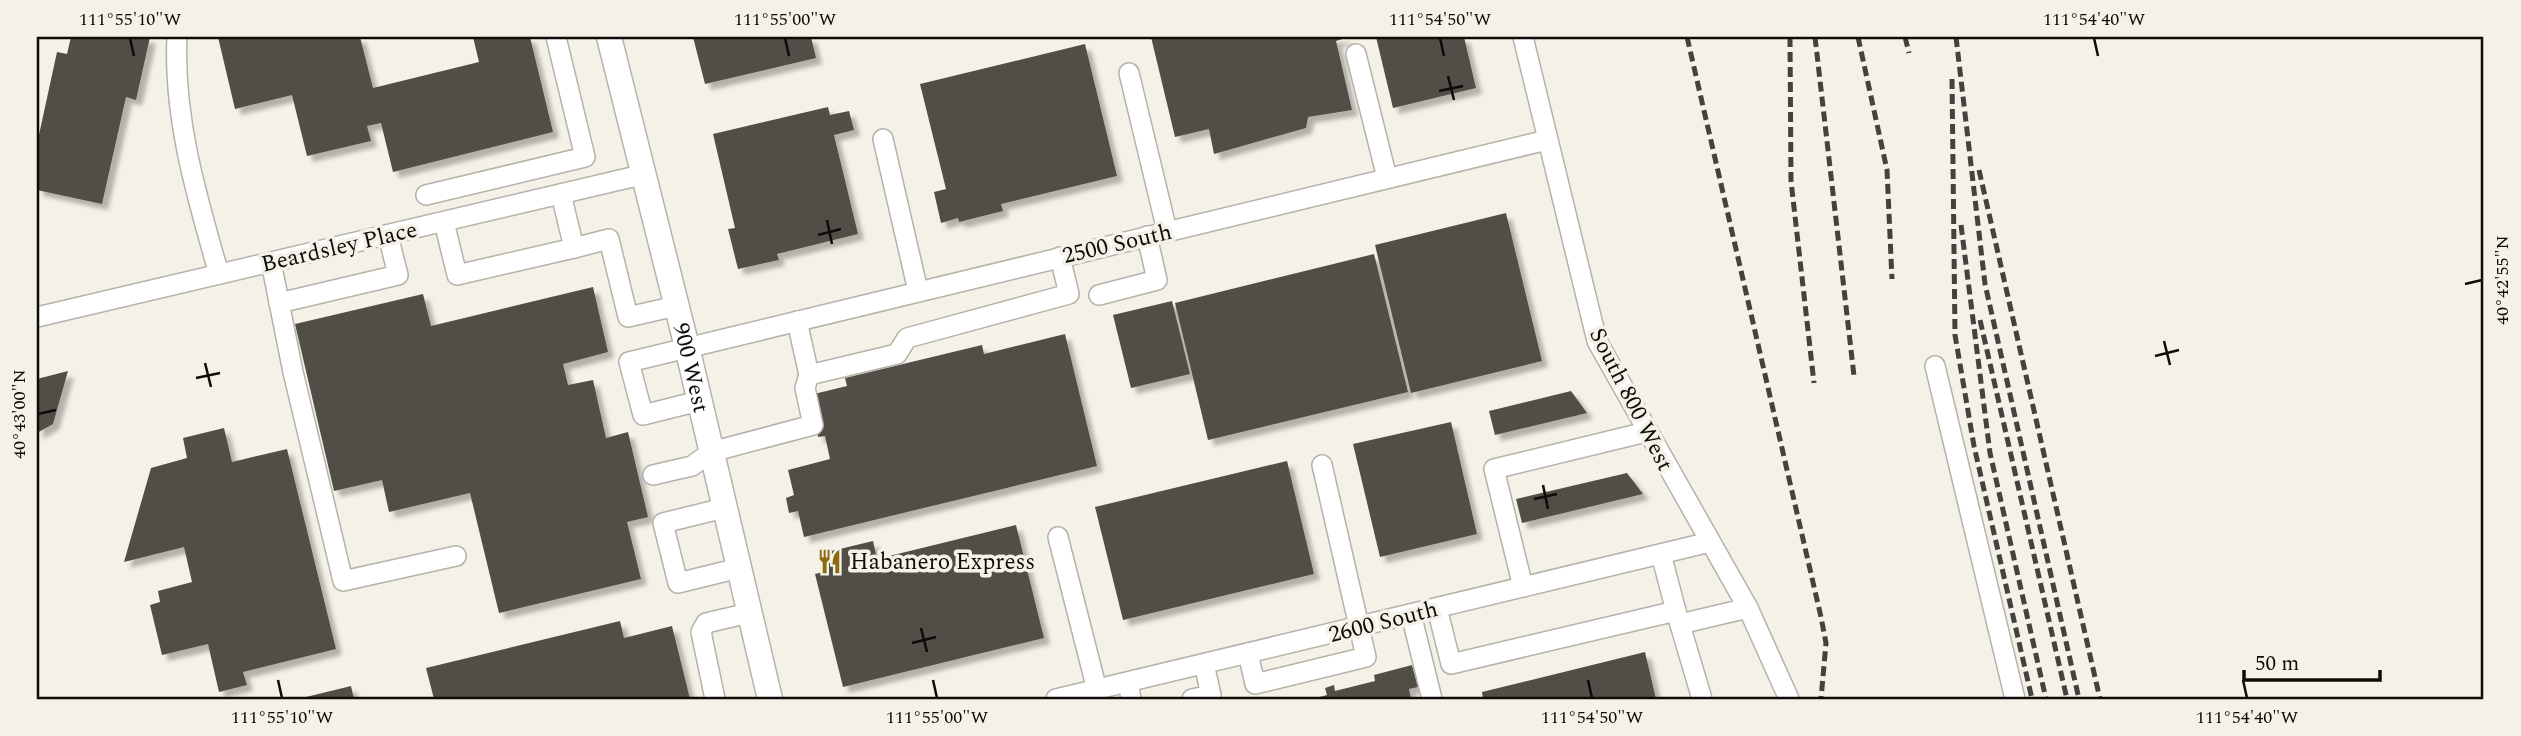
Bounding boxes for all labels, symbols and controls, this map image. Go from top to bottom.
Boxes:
text: 111°55'10"W [79,6,181,33]
text: 111°55'00"W [734,6,836,33]
text: 111°54'50"W [1389,6,1491,33]
text: 111°54'40"W [2043,6,2145,33]
street label: Beardsley Place [258,212,421,282]
street label: 2500 South [1059,215,1175,274]
text: 40°42'55"N [2489,235,2516,325]
street label: 900 West [663,319,718,417]
street label: South 800 West [1580,322,1682,477]
text: 40°43'00"N [6,369,33,459]
place label: Habanero Express [850,545,1035,580]
restaurant icon: Habanero Express [816,547,844,575]
street label: 2600 South [1325,592,1442,653]
scale bar [2244,638,2381,682]
text: 50 m [2255,648,2299,680]
text: 111°55'10"W [231,704,333,731]
text: 111°55'00"W [886,704,988,731]
text: 111°54'50"W [1541,704,1643,731]
text: 111°54'40"W [2196,704,2298,731]

